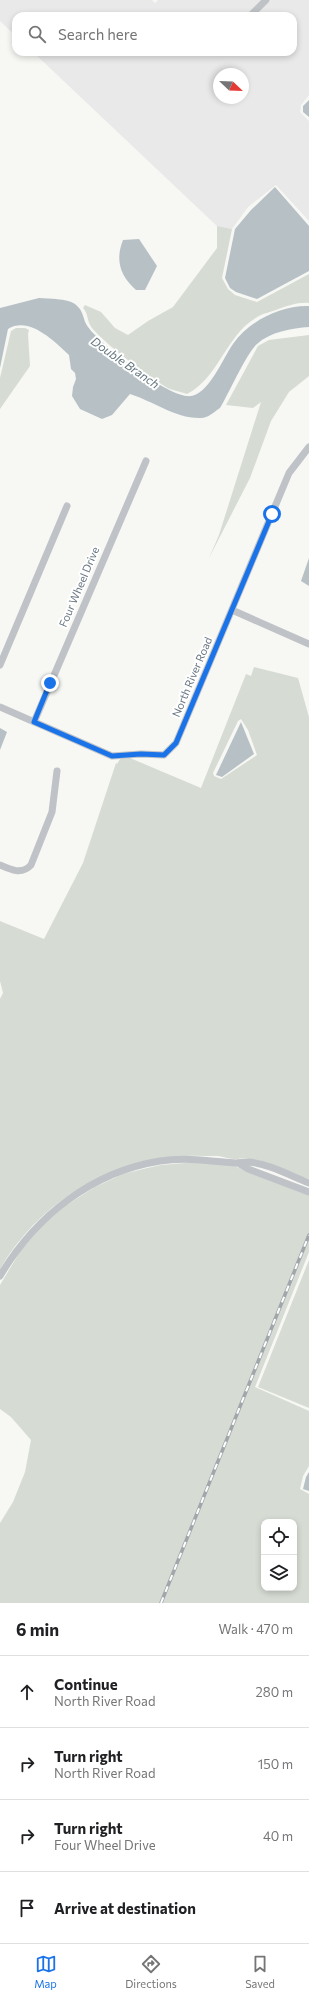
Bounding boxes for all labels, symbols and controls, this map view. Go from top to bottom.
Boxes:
search box [12,12,297,56]
icon: search [26,23,48,45]
text: Search here [58,25,137,43]
north arrow [213,68,249,104]
water label: Double Branch [89,334,162,391]
route start [263,505,281,523]
street label: Four Wheel Drive [56,545,101,629]
street label: North River Road [169,635,214,719]
route end [41,674,59,692]
map controls [261,1519,297,1591]
button: locate [261,1519,297,1555]
button: layers [261,1555,297,1591]
text: 6 min [16,1619,59,1640]
text: Walk · 470 m [219,1621,293,1637]
text: Continue [54,1675,118,1693]
icon: ahead [16,1681,38,1703]
text: 280 m [256,1684,293,1700]
text: North River Road [54,1693,155,1709]
text: Turn right [54,1747,123,1765]
icon: right [16,1753,38,1775]
text: 150 m [258,1756,293,1772]
text: North River Road [54,1765,155,1781]
text: Turn right [54,1819,123,1837]
icon: right [16,1825,38,1847]
text: 40 m [263,1828,293,1844]
text: Four Wheel Drive [54,1837,156,1853]
icon: arrive [16,1897,38,1919]
text: Arrive at destination [54,1899,196,1917]
tab: Map [34,1953,57,1990]
tab: Directions [125,1953,177,1990]
tab: Saved [245,1953,275,1990]

